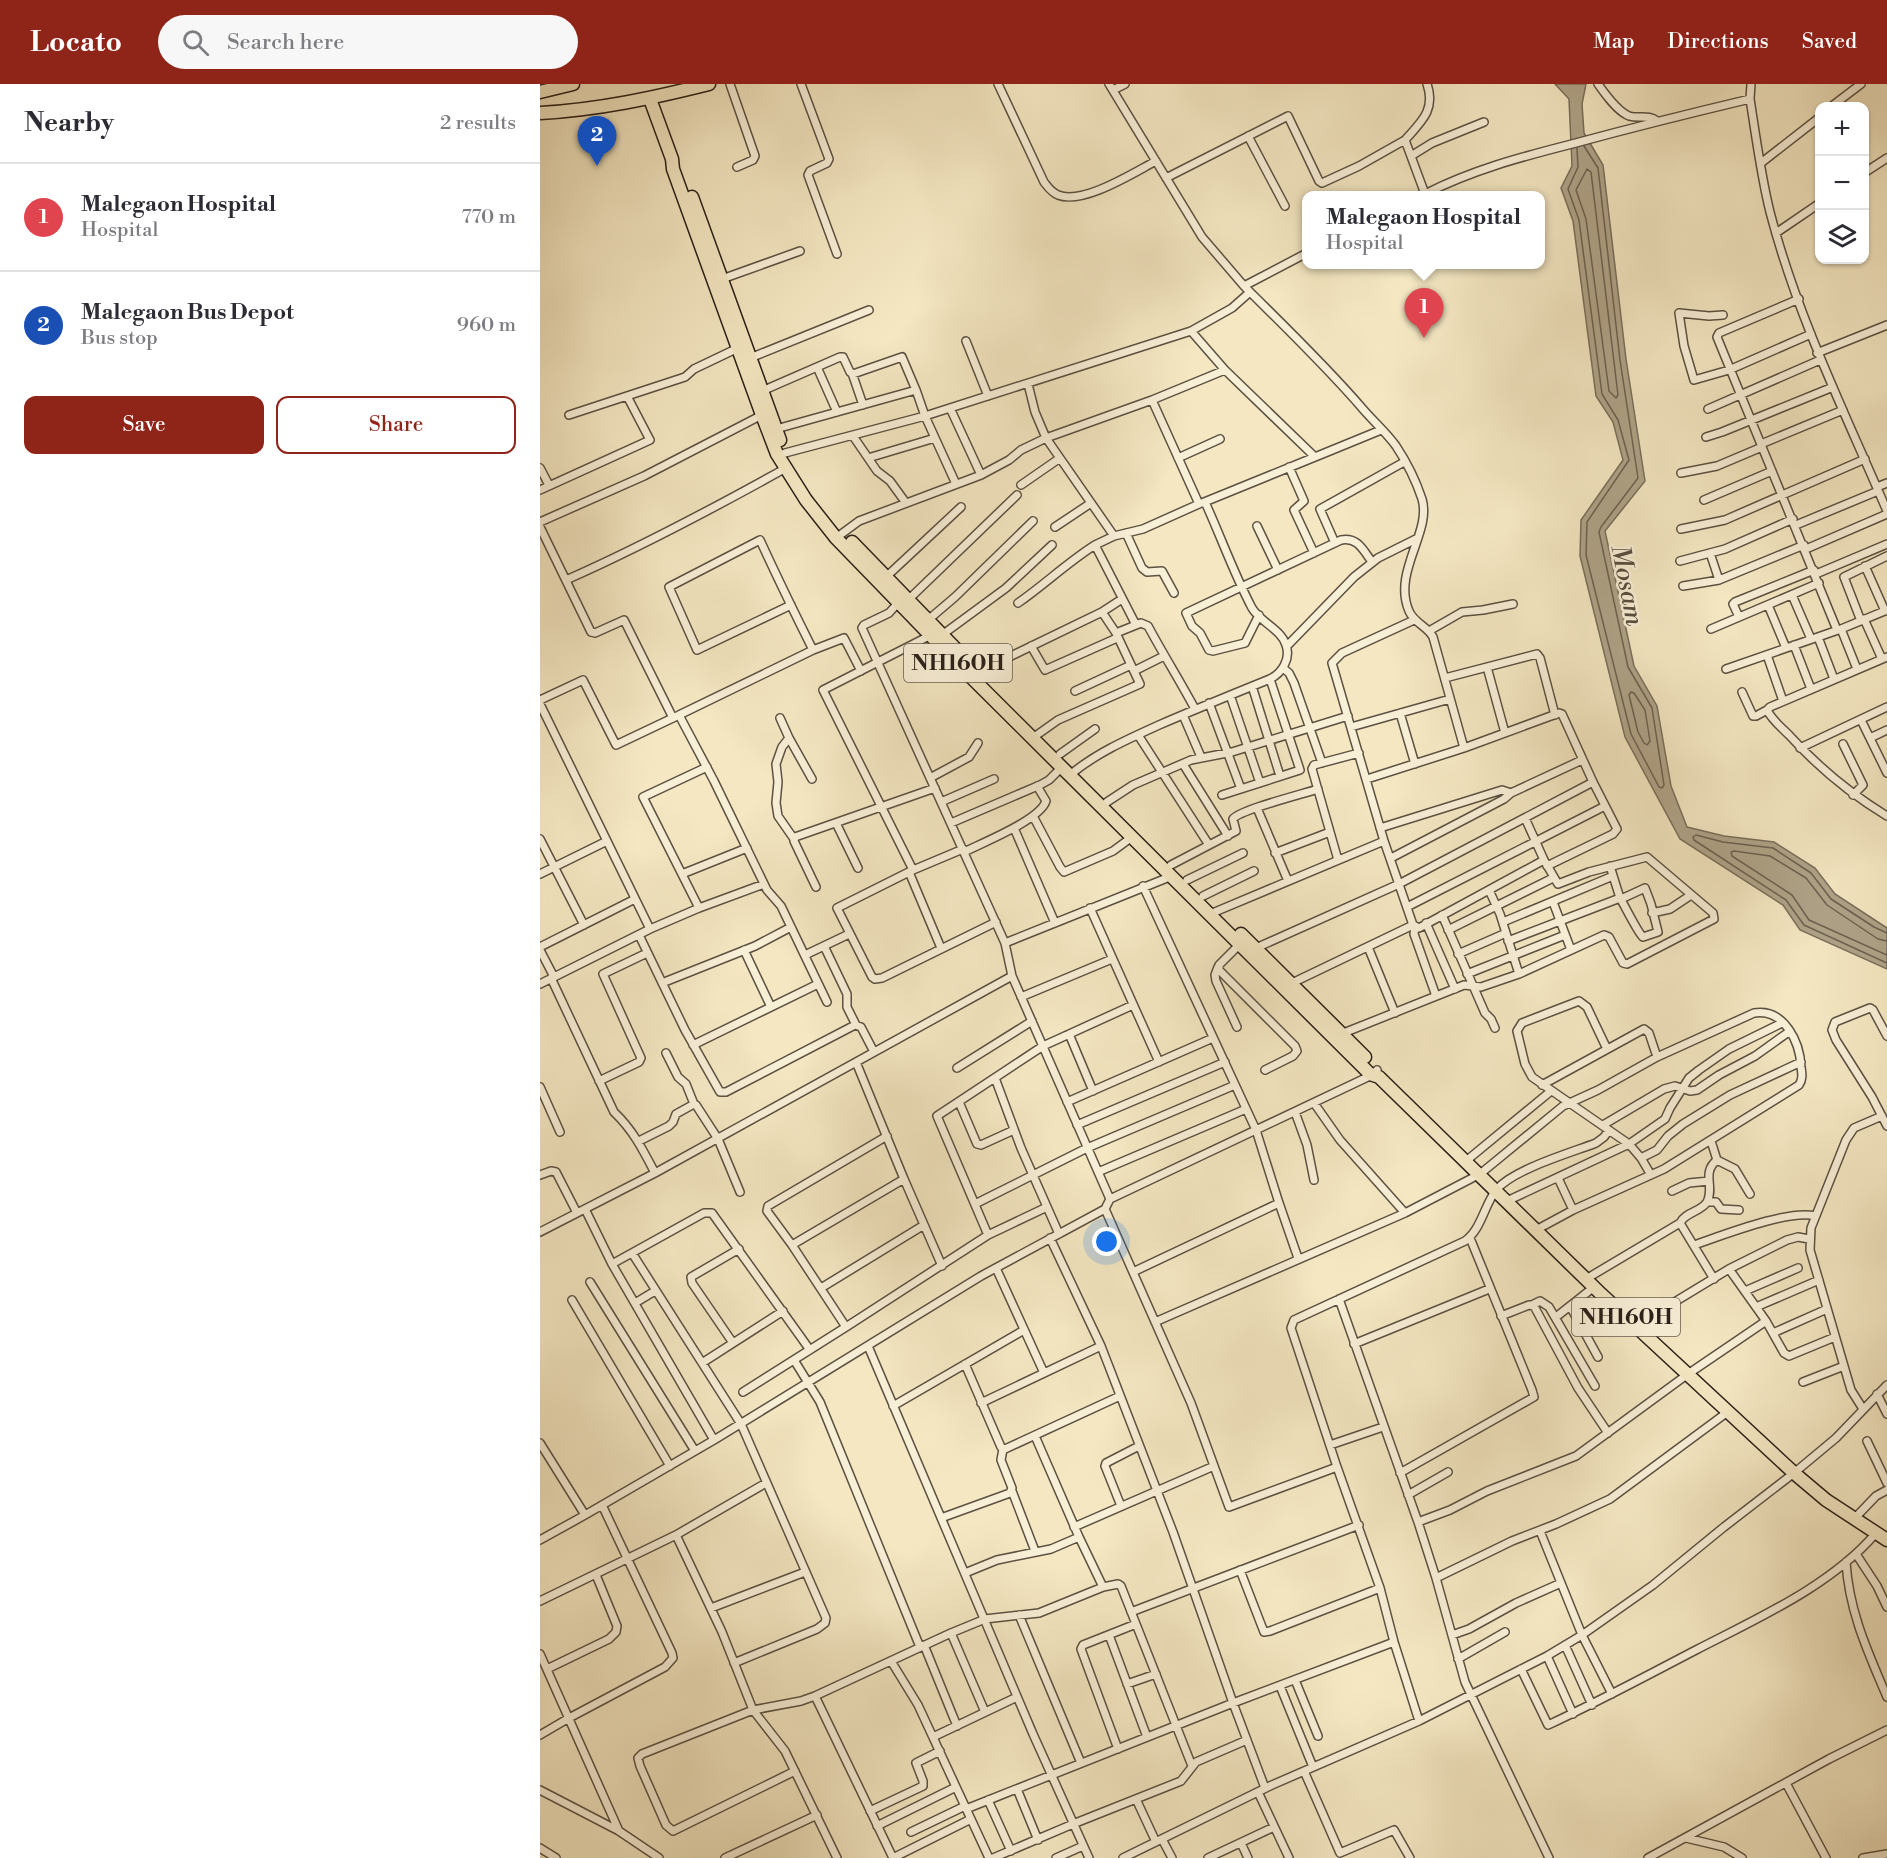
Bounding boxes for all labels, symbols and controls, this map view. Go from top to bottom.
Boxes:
search box [158,15,578,69]
text: Locato [30,25,122,60]
icon: search [179,26,212,59]
text: Search here [227,29,344,56]
text: Map [1593,29,1635,55]
text: Directions [1668,29,1769,55]
text: Saved [1802,29,1857,55]
map controls [1815,102,1869,264]
button: + [1815,102,1869,156]
text: Nearby [24,107,114,139]
text: 2 results [440,111,516,136]
pin: 2 [578,116,616,166]
button: − [1815,156,1869,210]
text: Malegaon Hospital [81,191,276,218]
popup [1302,191,1545,269]
text: Malegaon Hospital [1326,204,1521,231]
text: 1 [39,205,48,230]
text: 770 m [461,205,516,230]
button: layers [1815,210,1869,264]
text: Hospital [81,218,158,243]
text: Hospital [1326,231,1403,256]
pin: 1 [1404,288,1444,338]
text: Malegaon Bus Depot [81,299,294,326]
text: 2 [37,313,50,338]
text: 960 m [457,313,516,338]
text: Bus stop [81,326,158,351]
button: Save [24,396,264,454]
button: Share [276,396,516,454]
water label: Mosam [1603,542,1651,629]
road number: NH160H [904,644,1012,682]
your location [1092,1227,1121,1256]
road number: NH160H [1572,1298,1680,1336]

